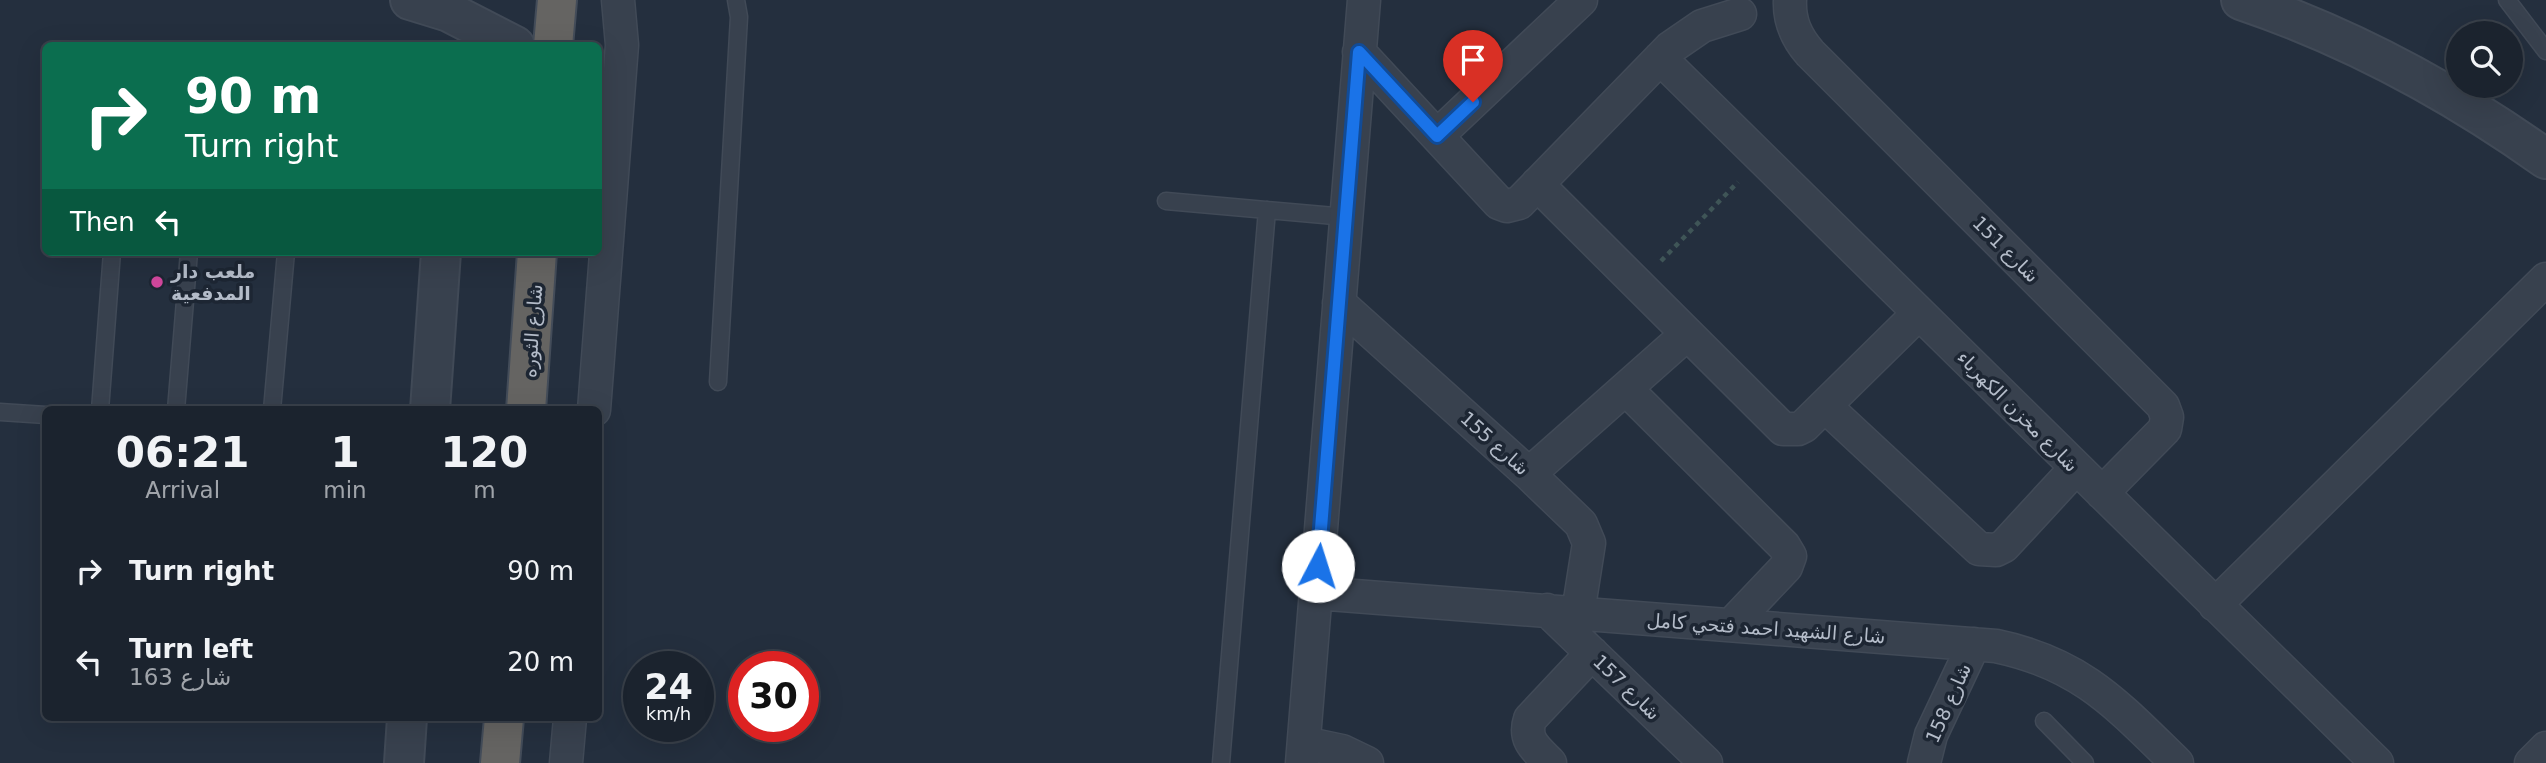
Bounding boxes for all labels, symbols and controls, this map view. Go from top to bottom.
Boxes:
map controls [2446,21,2523,98]
button: search [2446,21,2523,98]
pin [1443,30,1503,102]
icon: arrive [1454,41,1492,79]
text: 90 m [185,68,321,125]
icon: right [70,70,161,161]
text: Turn right [185,127,338,165]
icon: left [149,203,187,241]
text: Then [70,207,135,237]
street label: شارع 151 [1968,211,2044,287]
place label: ملعب دار المدفعية [170,260,255,304]
marker: ملعب دار المدفعية [149,274,165,290]
street label: شارع الثوره [518,283,547,379]
street label: شارع مخزن الكهرباء [1952,346,2083,477]
street label: شارع 155 [1456,407,1534,480]
text: 06:21 [116,428,250,477]
text: 1 [330,428,360,477]
text: 120 [441,428,528,477]
text: Arrival [145,477,220,503]
text: min [323,477,367,503]
text: m [473,477,496,503]
position arrow [1281,529,1355,603]
icon: right [70,552,108,590]
text: Turn right [129,556,274,586]
text: 90 m [507,556,574,586]
street label: شارع الشهيد احمد فتحي كامل [1646,609,1886,648]
text: Turn left [129,634,253,664]
icon: left [70,643,108,681]
text: 20 m [507,647,574,677]
street label: شارع 157 [1588,650,1665,725]
speed limit sign: 30 [728,651,819,742]
street label: شارع 158 [1921,660,1976,746]
text: شارع 163 [129,664,231,690]
text: 24 [644,667,693,707]
text: km/h [646,703,691,724]

